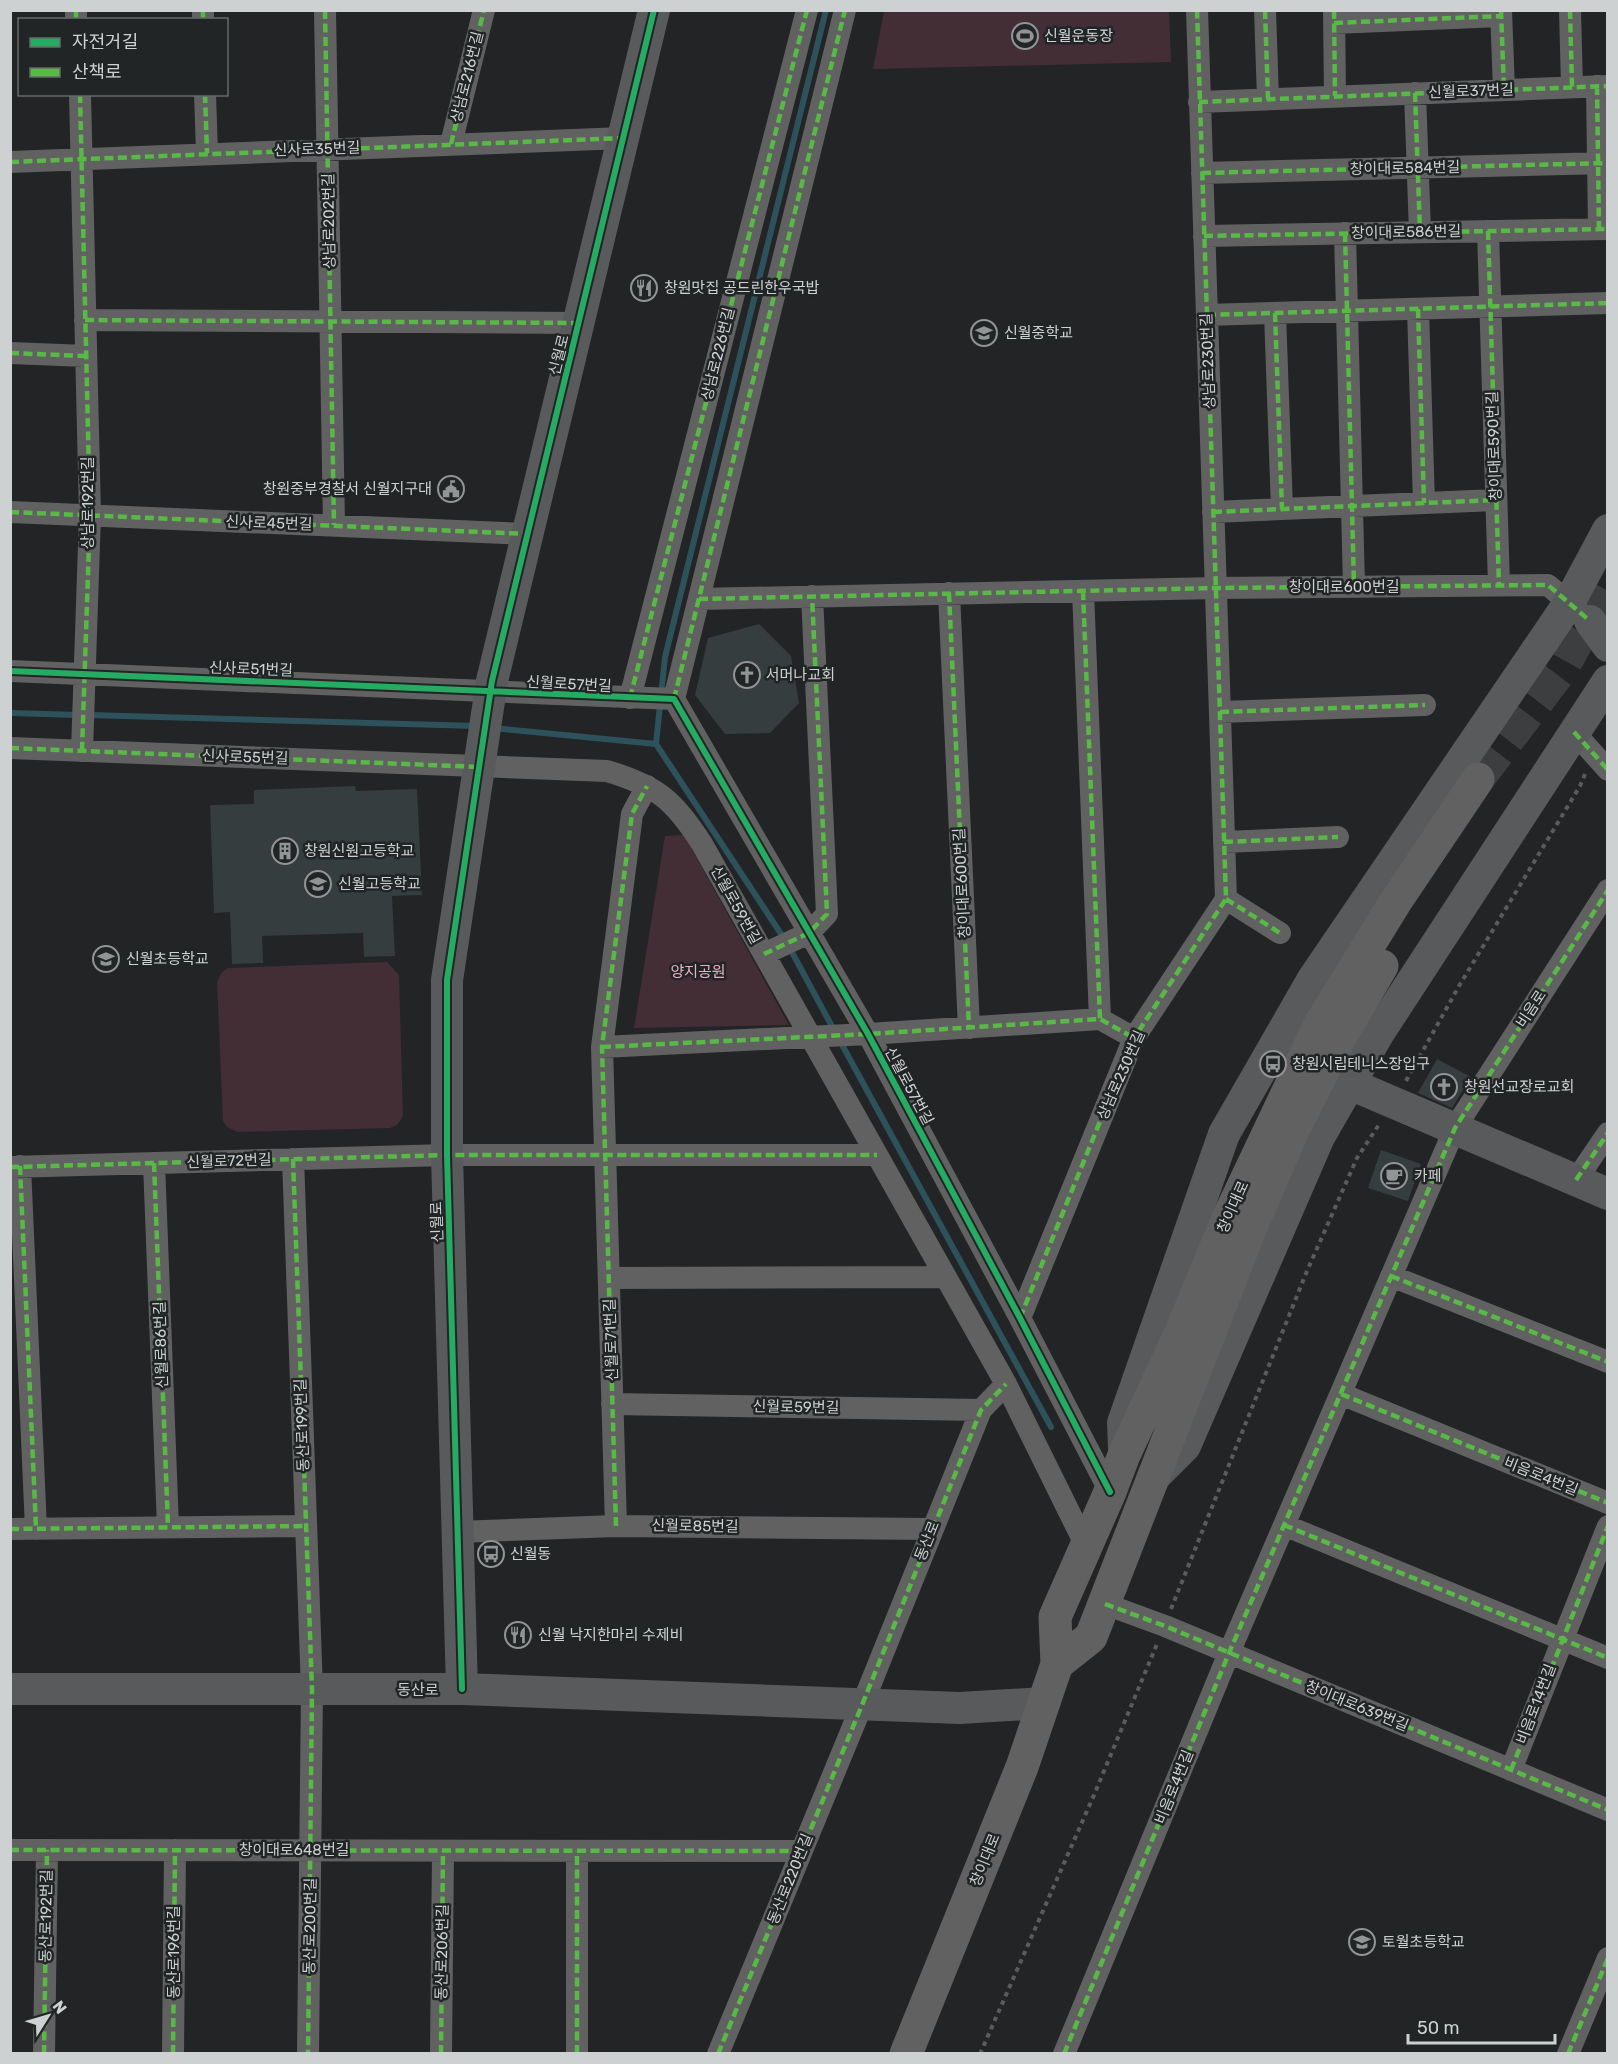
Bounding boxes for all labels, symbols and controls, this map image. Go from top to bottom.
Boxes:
legend [18,18,228,96]
sports icon: 신월운동장 [1010,21,1040,51]
place label: 신월운동장 [1044,27,1113,45]
street label: 상남로216번길 [447,30,487,124]
text: 자전거길 [72,31,138,53]
text: 산책로 [72,61,122,83]
street label: 신월로37번길 [1428,81,1514,101]
street label: 신사로35번길 [273,138,361,160]
street label: 창이대로584번길 [1350,158,1460,178]
street label: 상남로202번길 [319,173,339,269]
street label: 창이대로586번길 [1351,222,1461,242]
restaurant icon: 창원맛집 공드린한우국밥 [629,273,659,303]
place label: 창원맛집 공드린한우국밥 [664,279,820,297]
street label: 상남로226번길 [698,305,738,403]
street label: 상남로230번길 [1197,313,1219,409]
school or university icon: 신월중학교 [969,318,999,348]
place label: 신월중학교 [1004,324,1073,342]
street label: 신월로 [545,333,573,377]
street label: 창이대로590번길 [1483,391,1505,501]
street label: 상남로192번길 [79,456,97,550]
public building icon: 창원중부경찰서 신월지구대 [436,474,466,504]
place label: 창원중부경찰서 신월지구대 [263,480,432,498]
street label: 신사로45번길 [225,512,313,534]
street label: 창이대로600번길 [1289,578,1399,596]
street label: 신사로51번길 [209,659,293,679]
church icon: 서머나교회 [732,660,762,690]
place label: 서머나교회 [766,666,835,684]
street label: 신월로57번길 [526,673,612,695]
street label: 신사로55번길 [201,746,289,768]
street label: 창이대로600번길 [950,827,974,939]
building icon: 창원신원고등학교 [270,836,300,866]
place label: 창원신원고등학교 [304,842,414,860]
street label: 신월로59번길 [707,863,765,947]
school or university icon: 신월고등학교 [303,869,333,899]
place label: 신월고등학교 [338,875,421,893]
school or university icon: 신월초등학교 [91,944,121,974]
place label: 신월초등학교 [126,950,209,968]
park label: 양지공원 [670,963,726,981]
street label: 비음로 [1512,987,1550,1031]
street label: 상남로230번길 [1093,1027,1149,1123]
street label: 신월로57번길 [881,1044,937,1128]
bus stop icon: 창원시립테니스장입구 [1258,1049,1288,1079]
place label: 창원시립테니스장입구 [1292,1055,1430,1073]
church icon: 창원선교장로교회 [1429,1072,1459,1102]
place label: 창원선교장로교회 [1464,1078,1574,1096]
street label: 신월로72번길 [186,1151,272,1171]
cafe icon: 카페 [1379,1161,1409,1191]
place label: 카페 [1414,1167,1442,1185]
street label: 창이대로 [1214,1178,1252,1236]
street label: 신월로 [427,1201,447,1243]
street label: 신월로71번길 [601,1298,621,1382]
street label: 신월로86번길 [150,1301,172,1389]
street label: 동산로199번길 [291,1378,313,1472]
street label: 신월로59번길 [752,1397,840,1417]
street label: 비음로4번길 [1501,1453,1581,1499]
street label: 신월로85번길 [651,1516,739,1536]
street label: 동산로 [911,1518,943,1564]
bus stop icon: 신월동 [476,1539,506,1569]
place label: 신월동 [510,1545,551,1563]
restaurant icon: 신월 낙지한마리 수제비 [503,1620,533,1650]
place label: 신월 낙지한마리 수제비 [538,1626,683,1644]
street label: 비음로14번길 [1512,1661,1560,1747]
street label: 창이대로639번길 [1303,1677,1411,1735]
street label: 동산로 [397,1681,439,1699]
street label: 비음로4번길 [1151,1747,1197,1827]
street label: 동산로220번길 [764,1831,816,1927]
street label: 창이대로 [966,1831,1004,1889]
street label: 창이대로648번길 [239,1841,349,1859]
street label: 동산로192번길 [36,1869,56,1963]
street label: 동산로200번길 [300,1877,320,1975]
street label: 동산로206번길 [432,1904,452,2000]
street label: 동산로196번길 [165,1905,183,1999]
school or university icon: 토월초등학교 [1347,1927,1377,1957]
place label: 토월초등학교 [1382,1933,1465,1951]
north arrow [18,1986,78,2046]
text: N [49,1997,71,2018]
scale bar [1408,2007,1555,2045]
text: 50 m [1417,2017,1460,2039]

